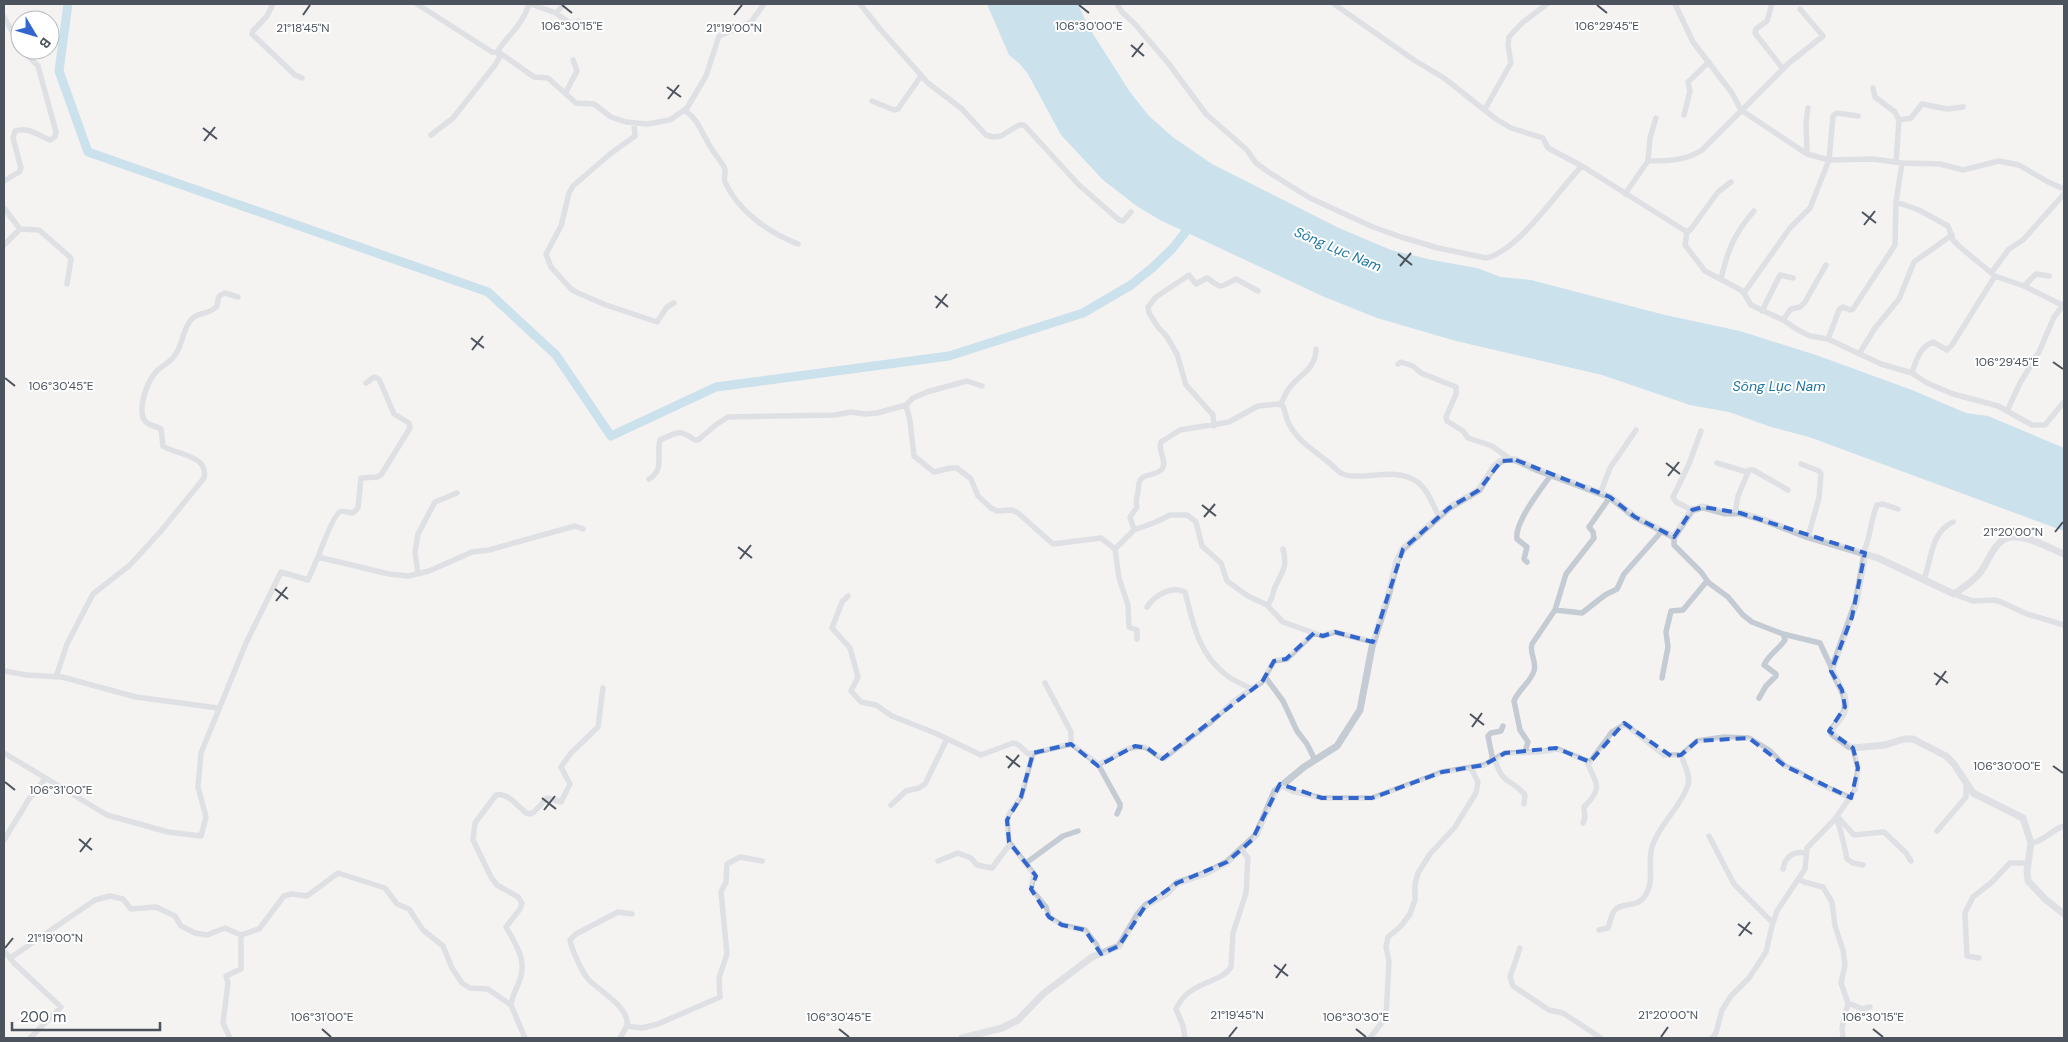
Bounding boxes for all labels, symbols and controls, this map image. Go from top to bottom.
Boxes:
north arrow [10,10,60,60]
text: 106°30'15"E [541,18,603,34]
text: 106°30'00"E [1055,18,1123,34]
text: 106°29'45"E [1575,18,1639,34]
text: 21°18'45"N [276,20,330,36]
text: 21°19'00"N [706,20,762,36]
text: B [35,34,55,52]
water label: Sông Lục Nam [1292,223,1384,275]
text: 106°29'45"E [1975,354,2039,370]
water label: Sông Lục Nam [1732,377,1826,395]
text: 106°30'45"E [29,378,94,394]
text: 21°20'00"N [1983,524,2043,540]
text: 106°30'00"E [1973,758,2041,774]
text: 106°31'00"E [30,782,93,798]
text: 21°19'00"N [27,930,83,946]
scale bar [12,1000,160,1032]
text: 200 m [20,1007,66,1027]
text: 21°19'45"N [1210,1007,1264,1023]
text: 21°20'00"N [1638,1007,1698,1023]
text: 106°31'00"E [291,1009,354,1025]
text: 106°30'45"E [807,1009,872,1025]
text: 106°30'30"E [1323,1009,1389,1025]
text: 106°30'15"E [1842,1009,1904,1025]

